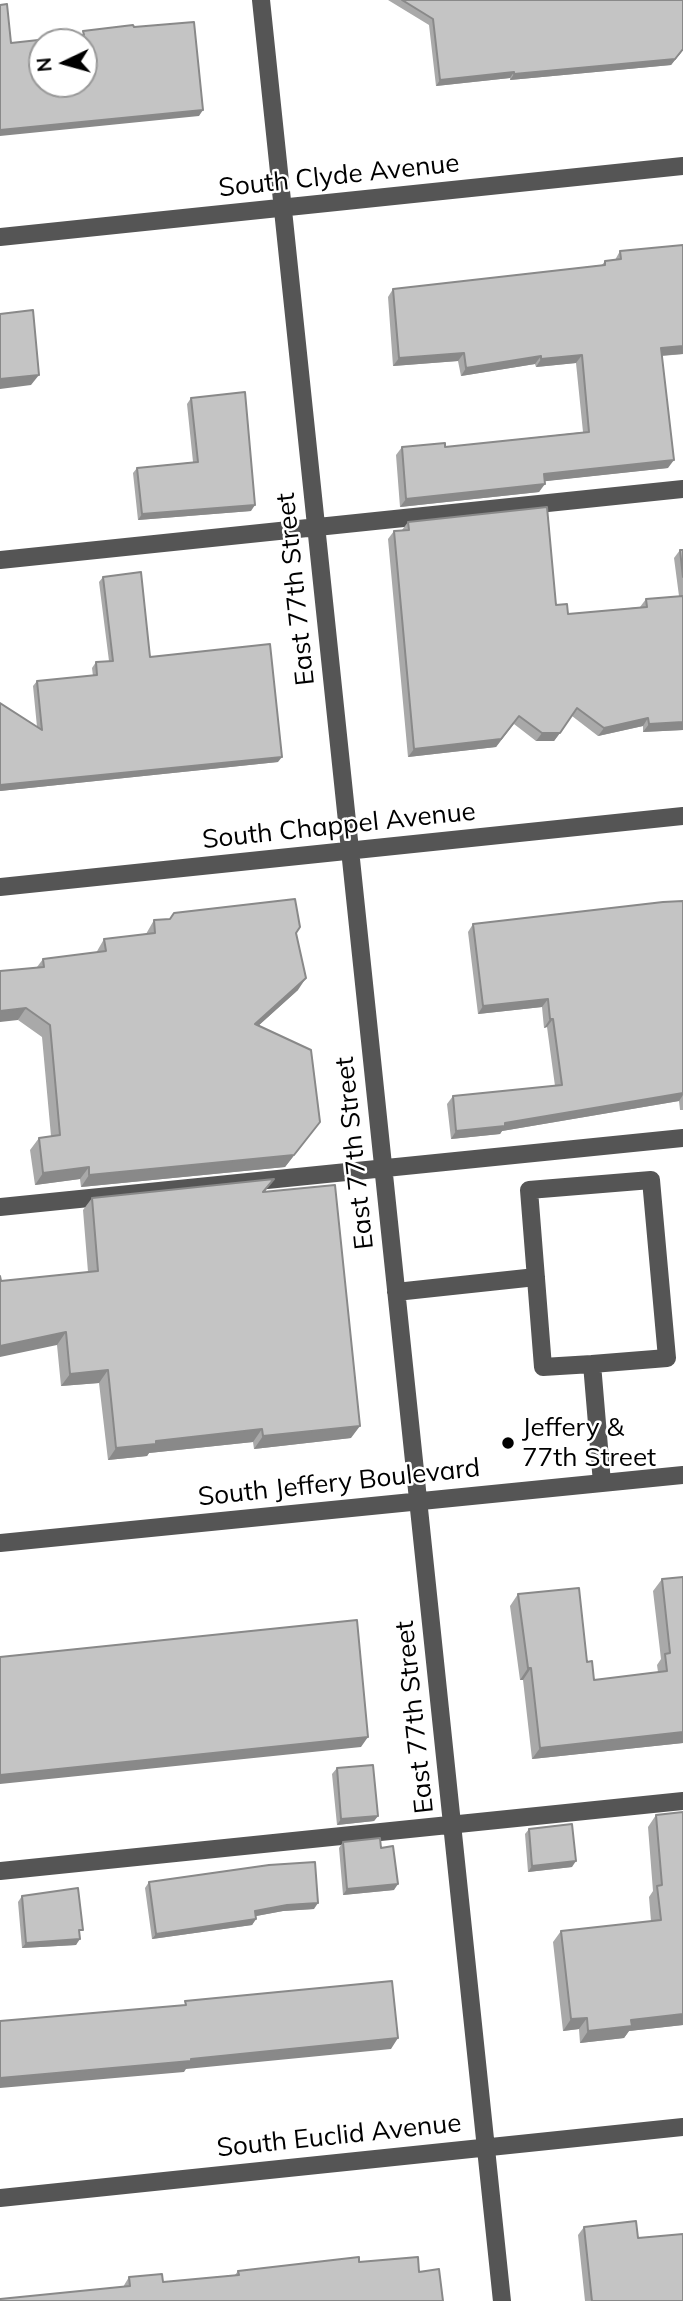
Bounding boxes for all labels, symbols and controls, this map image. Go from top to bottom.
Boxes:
north arrow [28,28,98,98]
text: N [31,56,57,73]
street label: South Clyde Avenue [217,148,461,204]
street label: East 77th Street [270,491,322,687]
street label: South Chappel Avenue [201,796,477,856]
street label: East 77th Street [329,1055,381,1251]
place label: Jeffery & 77th Street [522,1412,656,1474]
marker: Jeffery & 77th Street [500,1435,516,1451]
street label: South Jeffery Boulevard [196,1453,482,1513]
street label: East 77th Street [389,1619,441,1815]
street label: South Euclid Avenue [215,2108,463,2164]

